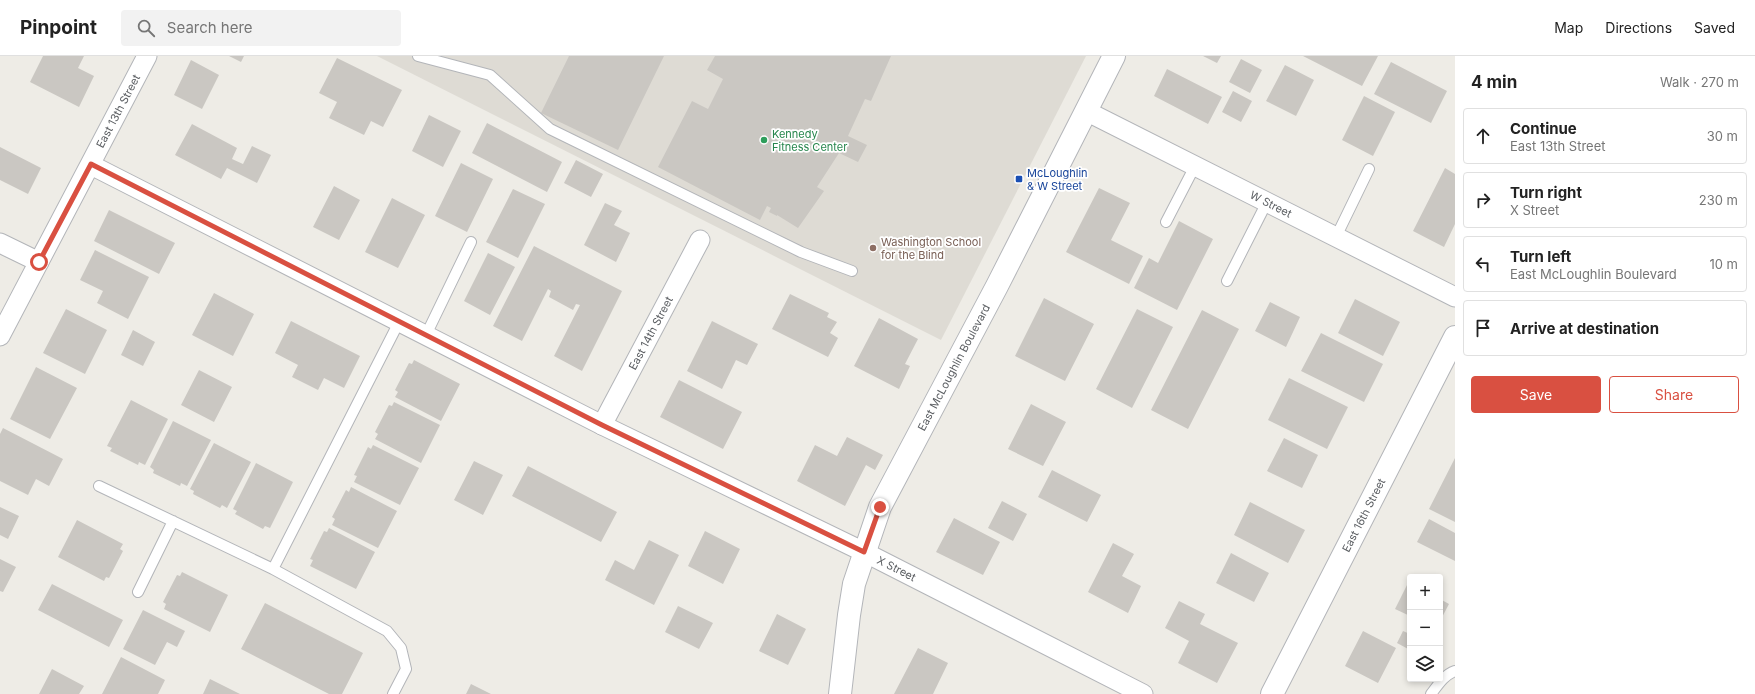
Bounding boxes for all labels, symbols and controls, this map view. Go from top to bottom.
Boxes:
search box [121,10,401,46]
text: Pinpoint [20,16,97,39]
icon: search [135,17,157,39]
text: Search here [167,18,253,37]
text: Map [1554,19,1583,36]
text: Directions [1605,19,1672,36]
text: Saved [1694,19,1735,36]
street label: East 13th Street [93,72,143,150]
text: 4 min [1471,72,1517,92]
text: Walk · 270 m [1660,74,1739,90]
text: Continue [1510,119,1577,138]
icon: ahead [1472,125,1494,147]
place label: Kennedy Fitness Center [772,127,847,154]
text: 30 m [1707,128,1738,144]
marker: Kennedy Fitness Center [759,135,769,145]
text: East 13th Street [1510,138,1605,154]
place label: McLoughlin & W Street [1027,166,1088,193]
marker: McLoughlin & W Street [1014,174,1024,184]
text: Turn right [1510,183,1582,202]
street label: W Street [1248,188,1294,221]
icon: right [1472,189,1494,211]
text: 230 m [1699,192,1738,208]
text: X Street [1510,202,1559,218]
place label: Washington School for the Blind [881,235,981,262]
marker: Washington School for the Blind [868,243,878,253]
text: Turn left [1510,247,1571,266]
route start [30,253,48,271]
icon: left [1472,253,1494,275]
text: 10 m [1709,256,1738,272]
text: East McLoughlin Boulevard [1510,266,1677,282]
street label: East 14th Street [625,294,676,372]
street label: East McLoughlin Boulevard [915,302,993,433]
icon: arrive [1472,317,1494,339]
text: Arrive at destination [1510,319,1659,338]
button: Save [1471,376,1601,413]
button: Share [1609,376,1739,413]
street label: East 16th Street [1339,476,1389,554]
route end [871,498,889,516]
street label: X Street [875,553,919,584]
map controls [1407,574,1443,682]
button: + [1407,574,1443,610]
button: − [1407,610,1443,646]
button: layers [1407,646,1443,682]

